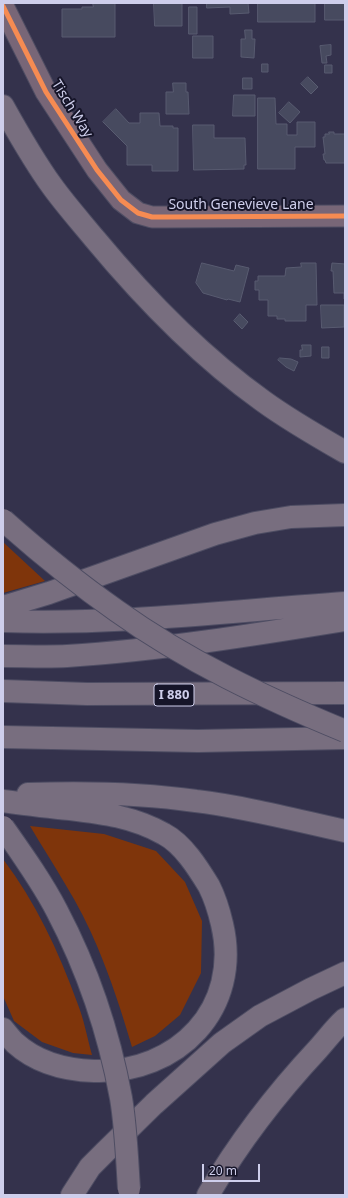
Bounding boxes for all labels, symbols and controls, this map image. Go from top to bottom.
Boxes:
street label: Tisch Way [48,77,96,141]
street label: South Genevieve Lane [168,197,314,213]
road number: I 880 [154,684,194,706]
scale bar [204,1156,262,1182]
text: 20 m [209,1162,237,1179]

